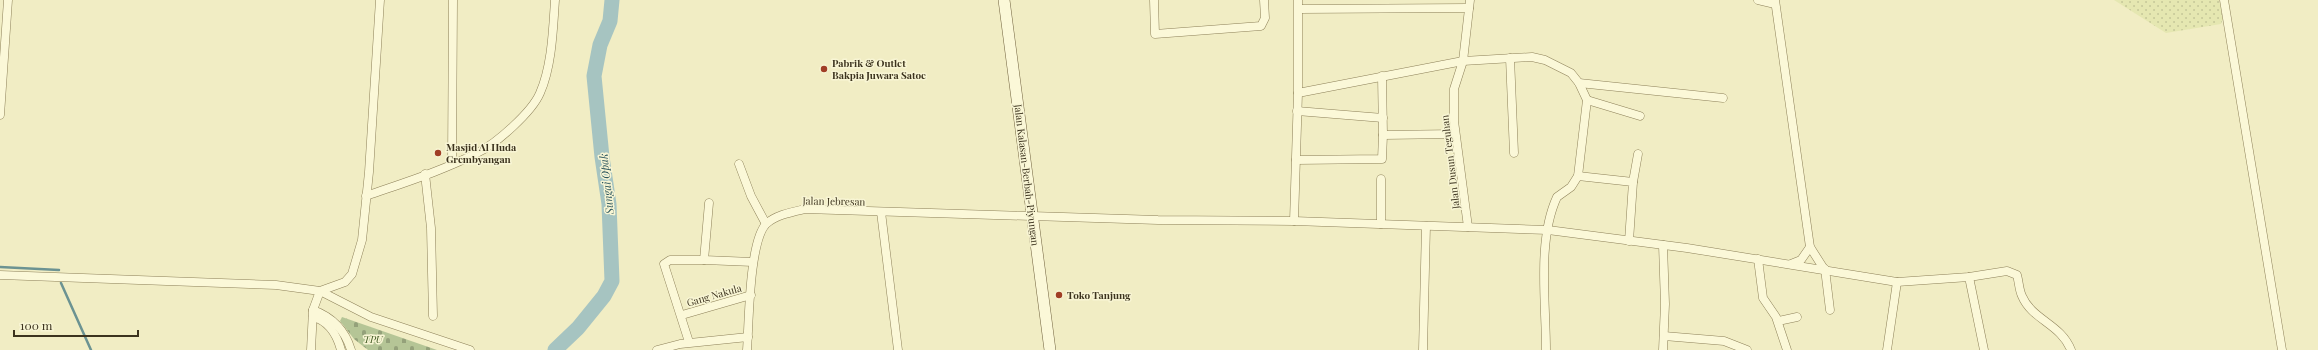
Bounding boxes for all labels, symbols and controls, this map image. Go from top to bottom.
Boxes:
place label: Pabrik & Outlet Bakpia Juwara Satoe [832,56,926,82]
marker: Pabrik & Outlet Bakpia Juwara Satoe [819,64,829,74]
street label: Jalan Kalasan-Berbah-Piyungan [1011,102,1043,247]
street label: Jalan Dusun Teguhan [1437,114,1463,211]
place label: Masjid Al Huda Grembyangan [446,140,517,166]
marker: Masjid Al Huda Grembyangan [433,148,443,158]
water label: Sungai Opak [595,153,617,216]
street label: Jalan Jebresan [801,193,866,209]
street label: Gang Nakula [685,280,743,310]
place label: Toko Tanjung [1067,288,1131,302]
marker: Toko Tanjung [1054,290,1064,300]
scale bar [14,312,138,338]
text: 100 m [20,317,53,333]
park label: TPU [363,332,384,346]

